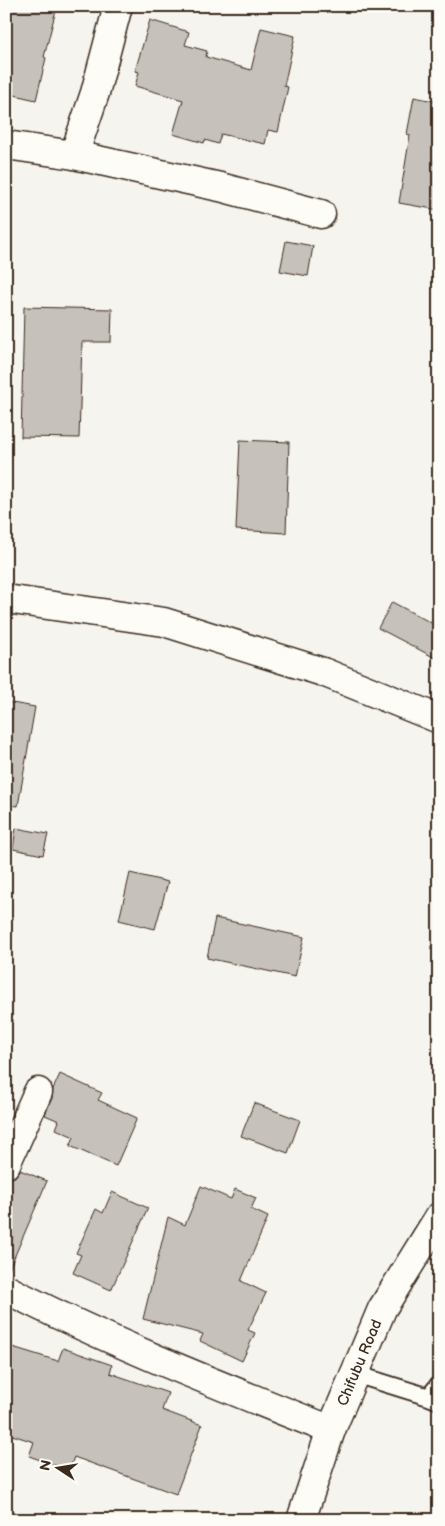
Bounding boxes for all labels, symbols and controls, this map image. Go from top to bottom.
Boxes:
street label: Chifubu Road [333,1316,386,1409]
north arrow [32,1444,82,1494]
text: N [36,1458,55,1472]

